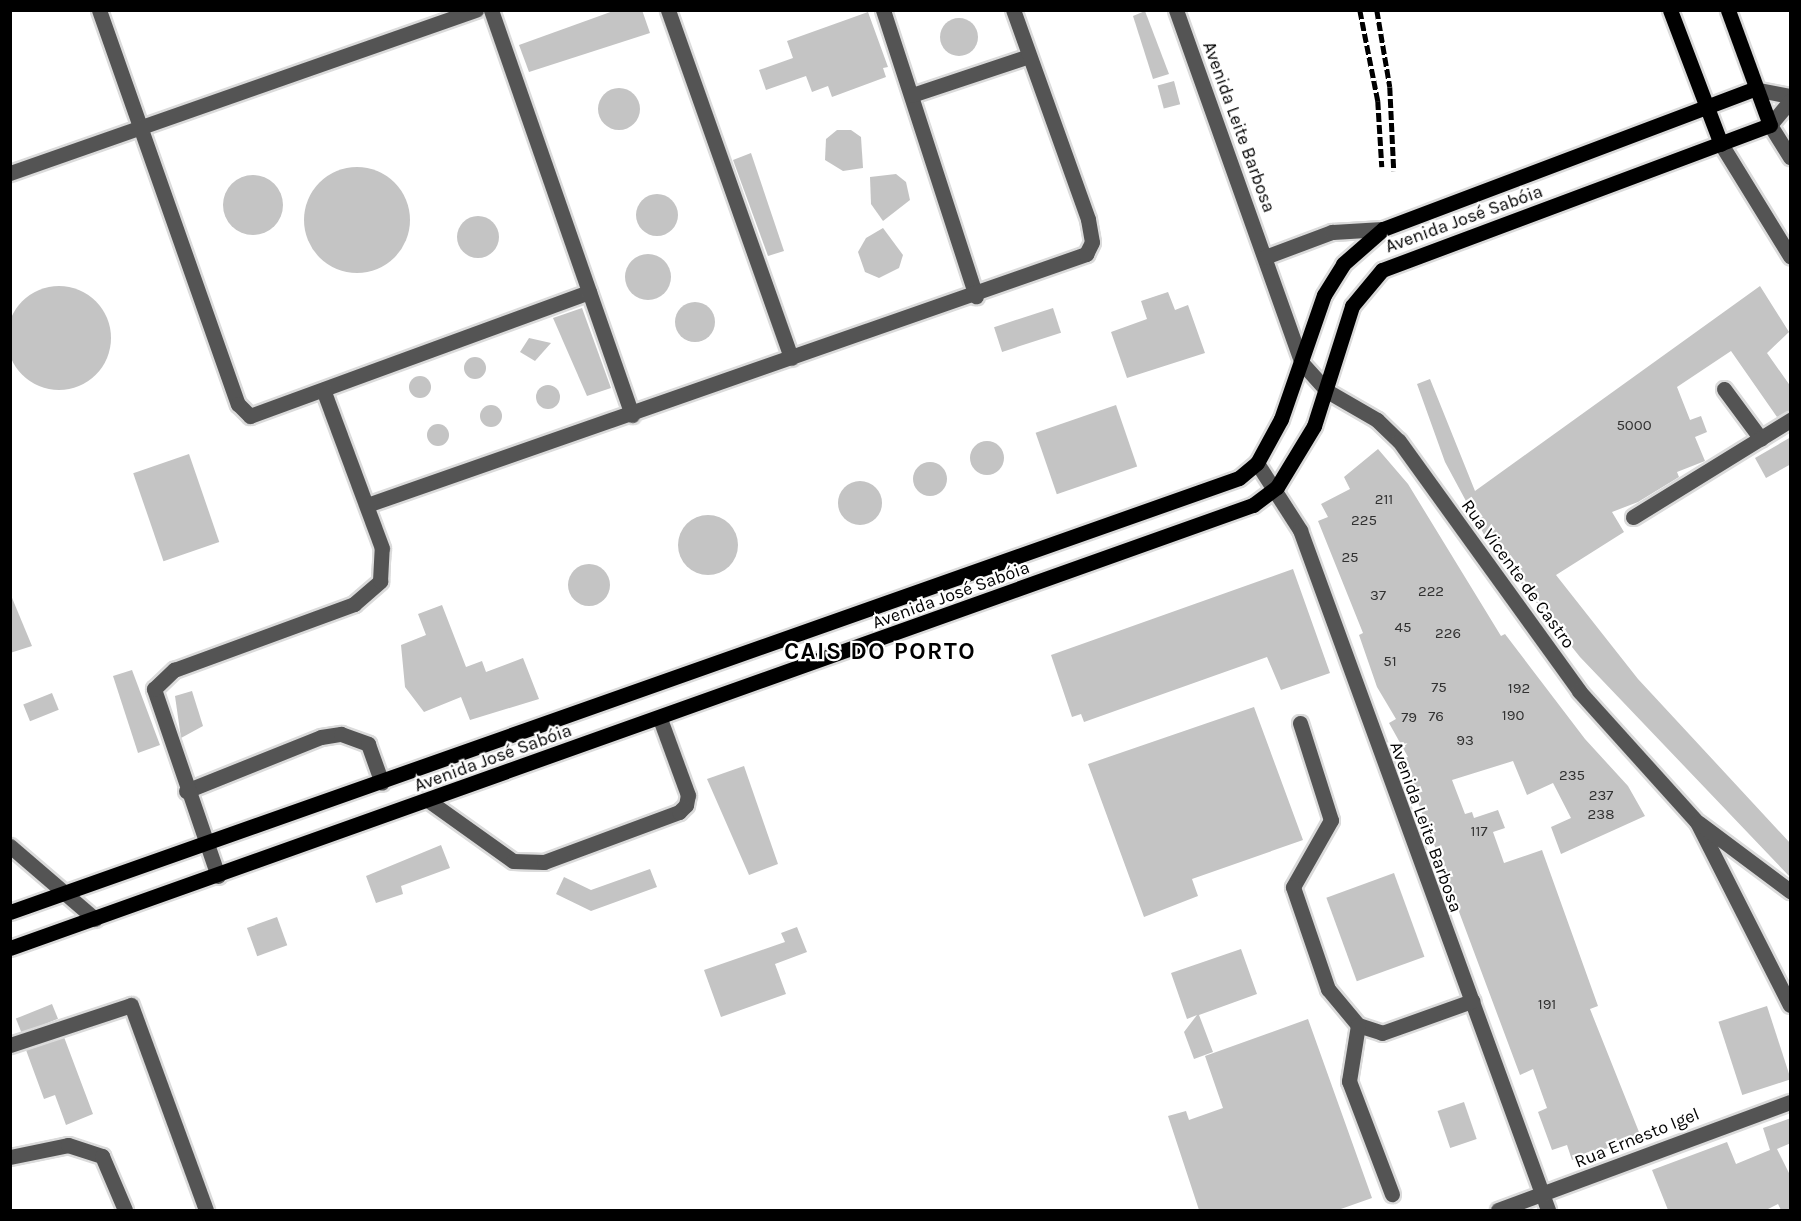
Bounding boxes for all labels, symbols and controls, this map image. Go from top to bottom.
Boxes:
street label: Avenida Leite Barbosa [1198,39,1280,215]
street label: Avenida José Sabóia [1382,180,1546,258]
house number: 5000 [1616,417,1652,435]
house number: 211 [1375,491,1393,509]
street label: Rua Vicente de Castro [1457,495,1579,653]
house number: 225 [1351,512,1377,530]
house number: 25 [1341,549,1359,567]
street label: Avenida José Sabóia [869,556,1033,634]
house number: 222 [1418,583,1444,601]
house number: 37 [1370,587,1386,605]
house number: 45 [1395,619,1411,637]
house number: 226 [1435,625,1461,643]
district label: CAIS DO PORTO [784,638,976,666]
house number: 51 [1383,653,1397,671]
house number: 75 [1431,679,1447,697]
house number: 192 [1508,680,1530,698]
house number: 190 [1502,707,1524,725]
house number: 76 [1428,708,1444,726]
house number: 79 [1401,709,1417,727]
street label: Avenida José Sabóia [411,719,575,797]
house number: 93 [1456,732,1474,750]
street label: Avenida Leite Barbosa [1385,739,1467,915]
house number: 235 [1559,767,1585,785]
house number: 237 [1589,787,1613,805]
house number: 238 [1588,806,1614,824]
house number: 117 [1471,823,1487,841]
house number: 191 [1538,996,1556,1014]
street label: Rua Ernesto Igel [1571,1103,1703,1173]

